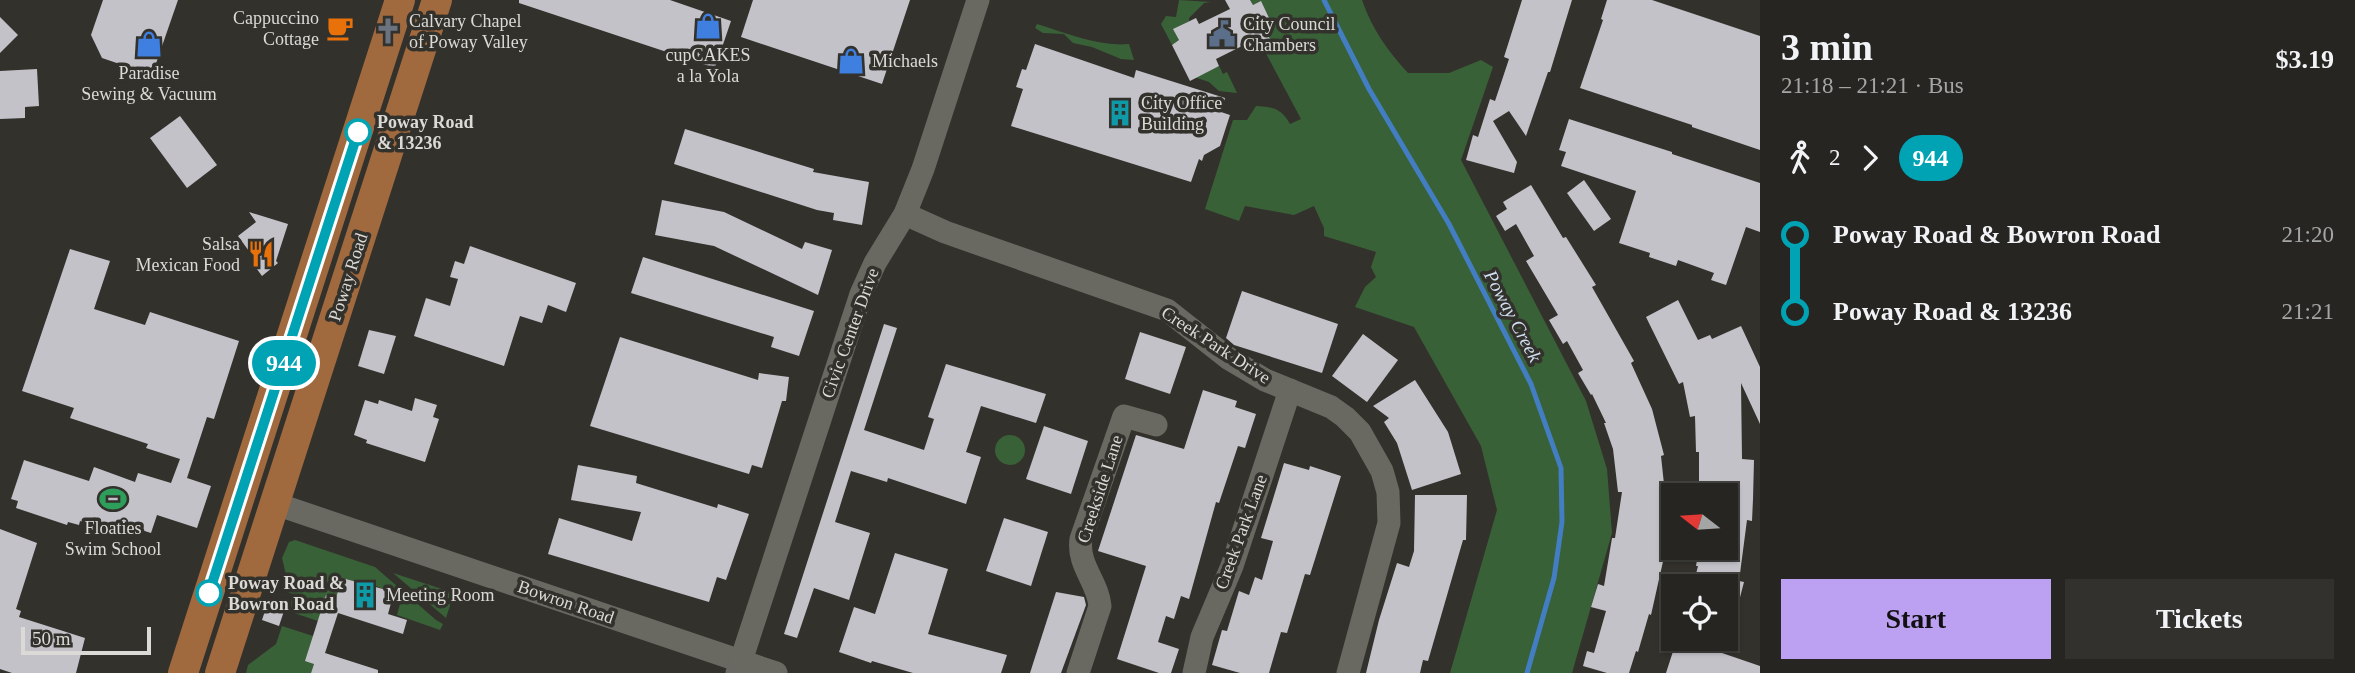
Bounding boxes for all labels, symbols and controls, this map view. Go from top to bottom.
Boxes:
place label: Cappuccino Cottage [233,8,319,49]
place label: Calvary Chapel of Poway Valley [409,11,528,52]
shop icon: cupCAKES a la Yola [693,11,723,41]
cafe icon: Cappuccino Cottage [325,13,355,43]
place label: City Council Chambers [1243,14,1336,55]
church icon: Calvary Chapel of Poway Valley [373,16,403,46]
public building icon: City Council Chambers [1207,19,1237,49]
text: 3 min [1781,26,1873,68]
shop icon: Paradise Sewing & Vacuum [134,29,164,59]
place label: cupCAKES a la Yola [666,45,751,86]
text: $3.19 [2276,45,2334,74]
shop icon: Michaels [836,46,866,76]
place label: Michaels [872,51,938,71]
place label: Paradise Sewing & Vacuum [81,63,217,104]
text: 21:18 – 21:21 · Bus [1781,73,1964,98]
place label: City Office Building [1141,93,1222,134]
building icon: City Office Building [1105,98,1135,128]
place label: Poway Road & 13236 [377,112,474,153]
marker: Poway Road & 13236 [345,119,371,145]
icon: walk [1781,139,1819,177]
icon: forward [1851,139,1889,177]
text: 2 [1829,145,1841,170]
text: 944 [1913,145,1949,171]
text: Poway Road & Bowron Road [1833,220,2160,249]
text: 21:20 [2282,222,2334,247]
street label: Poway Road [324,230,372,324]
place label: Salsa Mexican Food [136,234,240,275]
restaurant icon: Salsa Mexican Food [246,239,276,269]
street label: Civic Center Drive [817,265,883,401]
water label: Poway Creek [1480,266,1546,366]
text: Poway Road & 13236 [1833,297,2072,326]
text: 21:21 [2282,299,2334,324]
street label: Creek Park Drive [1158,302,1274,388]
line badge: 944 [244,340,324,386]
text: 944 [266,350,302,376]
street label: Creekside Lane [1073,432,1127,546]
street label: Creek Park Lane [1211,472,1271,592]
north arrow [1661,483,1738,560]
map controls [1661,483,1738,651]
sports icon: Floaties Swim School [98,484,128,514]
place label: Floaties Swim School [65,518,161,559]
place label: Poway Road & Bowron Road [228,573,344,614]
button: locate [1661,574,1738,651]
street label: Bowron Road [515,576,617,628]
button: Start [1781,579,2051,659]
button: Tickets [2065,579,2334,659]
marker: Poway Road & Bowron Road [196,580,222,606]
building icon: Meeting Room [350,580,380,610]
place label: Meeting Room [386,585,495,605]
scale bar [21,624,150,656]
text: 50 m [32,628,71,649]

